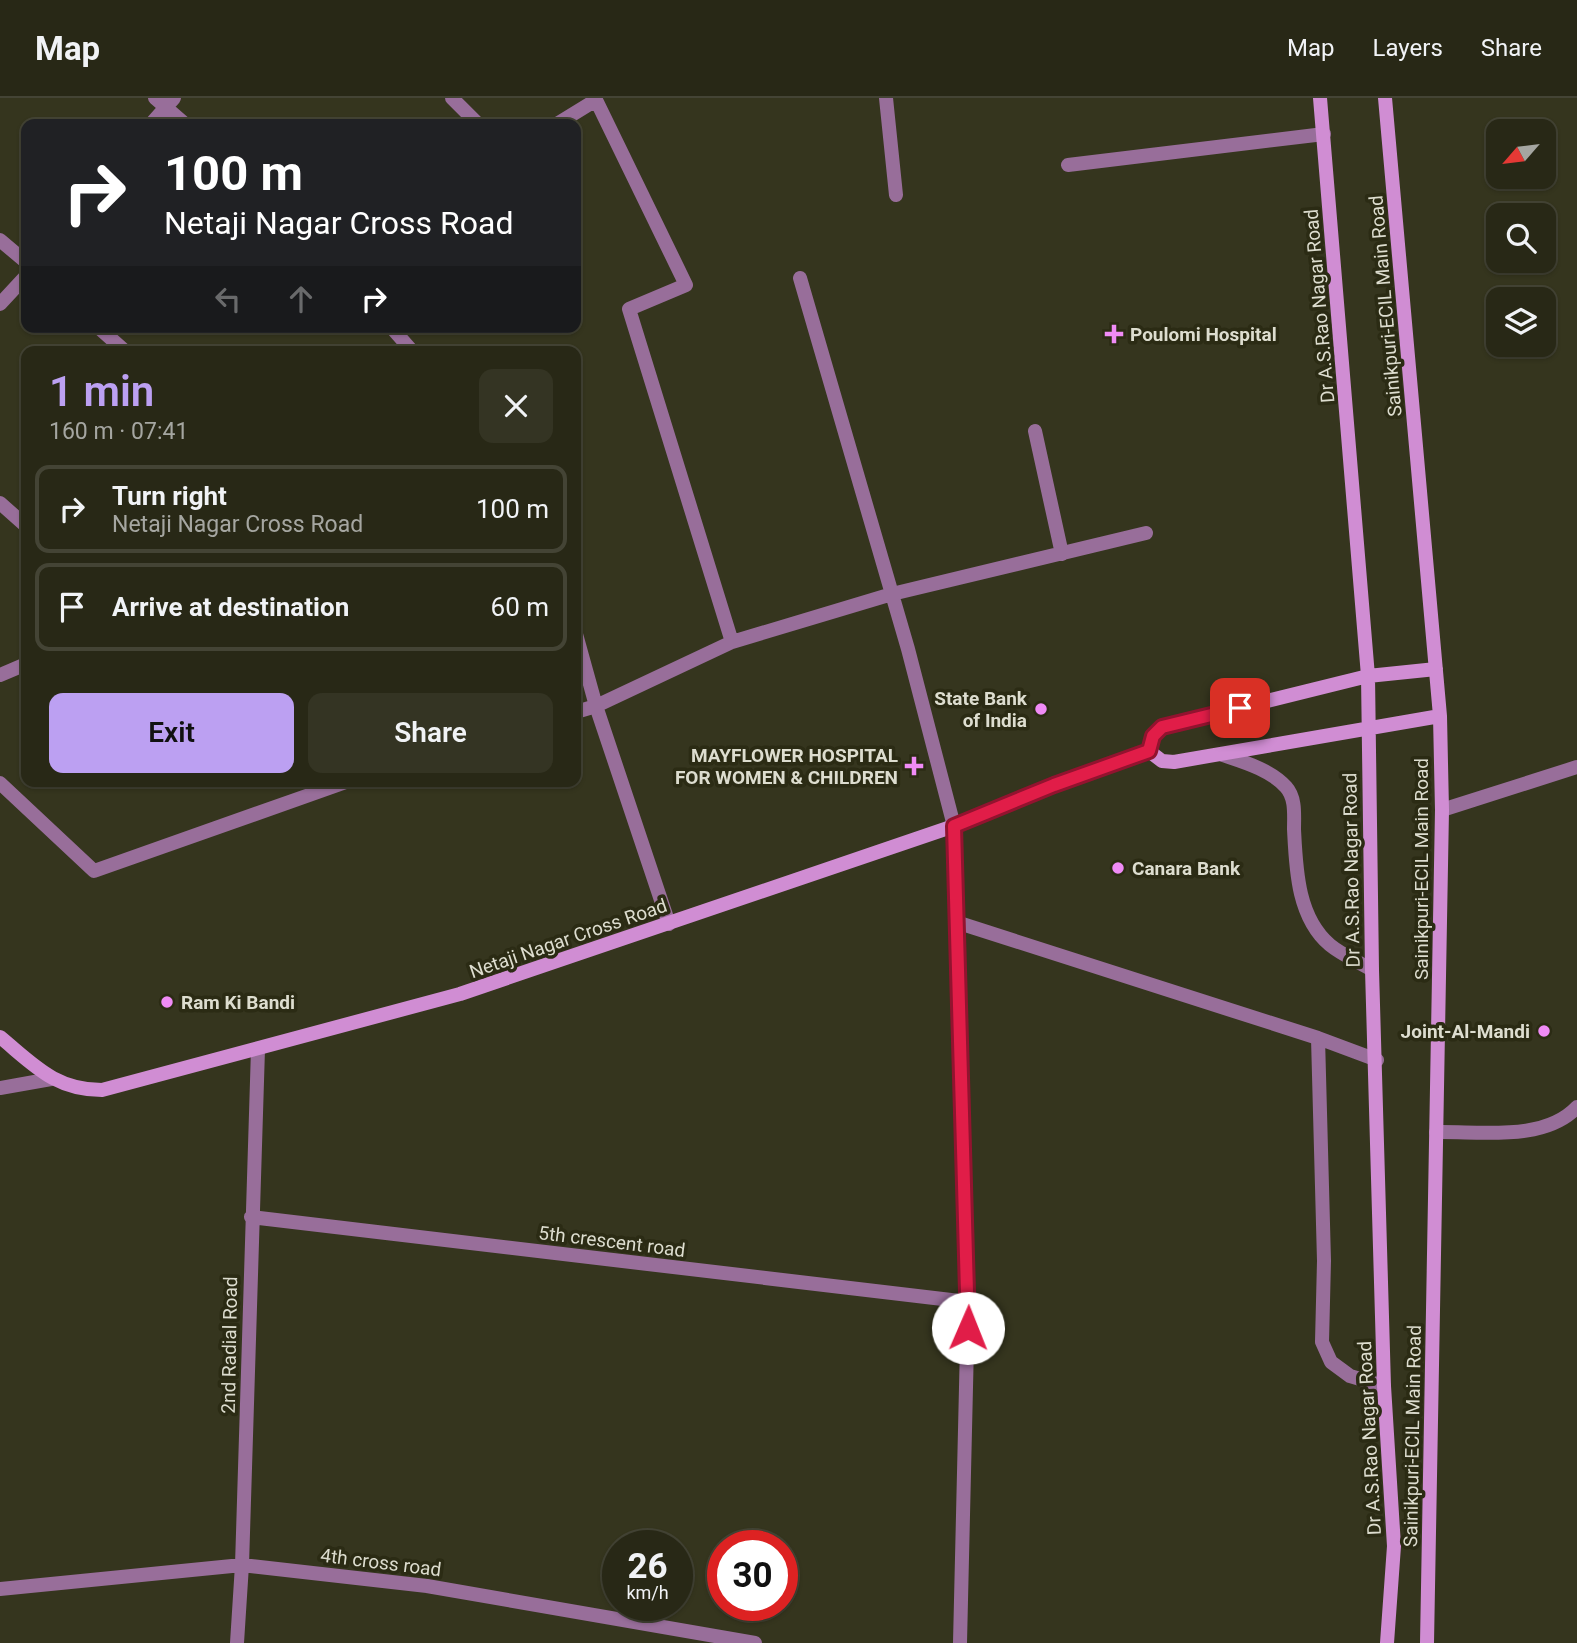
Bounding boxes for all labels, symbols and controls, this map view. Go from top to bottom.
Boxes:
text: Map [35,29,100,68]
text: Map [1287,34,1335,62]
text: Layers [1373,34,1443,62]
text: Share [1481,34,1542,62]
north arrow [1486,119,1556,189]
map controls [1486,119,1556,357]
text: 100 m [164,145,303,202]
icon: right [49,147,140,238]
street label: Sainikpuri-ECIL Main Road [1364,194,1407,418]
button: search [1486,203,1556,273]
text: Netaji Nagar Cross Road [164,204,513,242]
street label: Dr A.S.Rao Nagar Road [1300,208,1339,404]
icon: left [209,280,247,318]
icon: ahead [282,280,320,318]
icon: right [355,280,393,318]
button: layers [1486,287,1556,357]
place label: Poulomi Hospital [1130,323,1277,346]
marker: Poulomi Hospital [1104,324,1124,344]
text: 1 min [49,367,154,416]
button: close [479,369,553,443]
text: 160 m · 07:41 [49,418,188,445]
text: Turn right [112,481,227,511]
icon: right [53,490,91,528]
text: 100 m [476,494,549,524]
text: Netaji Nagar Cross Road [112,511,363,538]
icon: arrive [53,588,91,626]
text: Arrive at destination [112,592,349,622]
text: 60 m [491,592,549,622]
pin [1210,678,1270,738]
place label: State Bank of India [934,687,1028,732]
icon: arrive [1221,689,1259,727]
button: Exit [49,693,294,773]
button: Share [308,693,553,773]
marker: State Bank of India [1033,701,1049,717]
place label: MAYFLOWER HOSPITAL FOR WOMEN & CHILDREN [675,744,898,789]
marker: MAYFLOWER HOSPITAL FOR WOMEN & CHILDREN [904,756,924,776]
street label: Sainikpuri-ECIL Main Road [1410,758,1433,980]
street label: Dr A.S.Rao Nagar Road [1338,773,1365,967]
place label: Canara Bank [1132,857,1241,880]
marker: Canara Bank [1110,860,1126,876]
street label: Netaji Nagar Cross Road [466,894,670,983]
place label: Ram Ki Bandi [181,991,295,1014]
marker: Ram Ki Bandi [159,994,175,1010]
place label: Joint-Al-Mandi [1401,1020,1530,1043]
marker: Joint-Al-Mandi [1536,1023,1552,1039]
street label: 5th crescent road [537,1221,687,1262]
street label: 2nd Radial Road [217,1276,242,1414]
position arrow [931,1291,1005,1365]
street label: Sainikpuri-ECIL Main Road [1399,1325,1426,1547]
street label: Dr A.S.Rao Nagar Road [1353,1340,1386,1536]
speed limit sign: 30 [707,1530,798,1621]
street label: 4th cross road [319,1544,443,1581]
text: 26 [627,1546,668,1587]
text: km/h [626,1582,669,1603]

